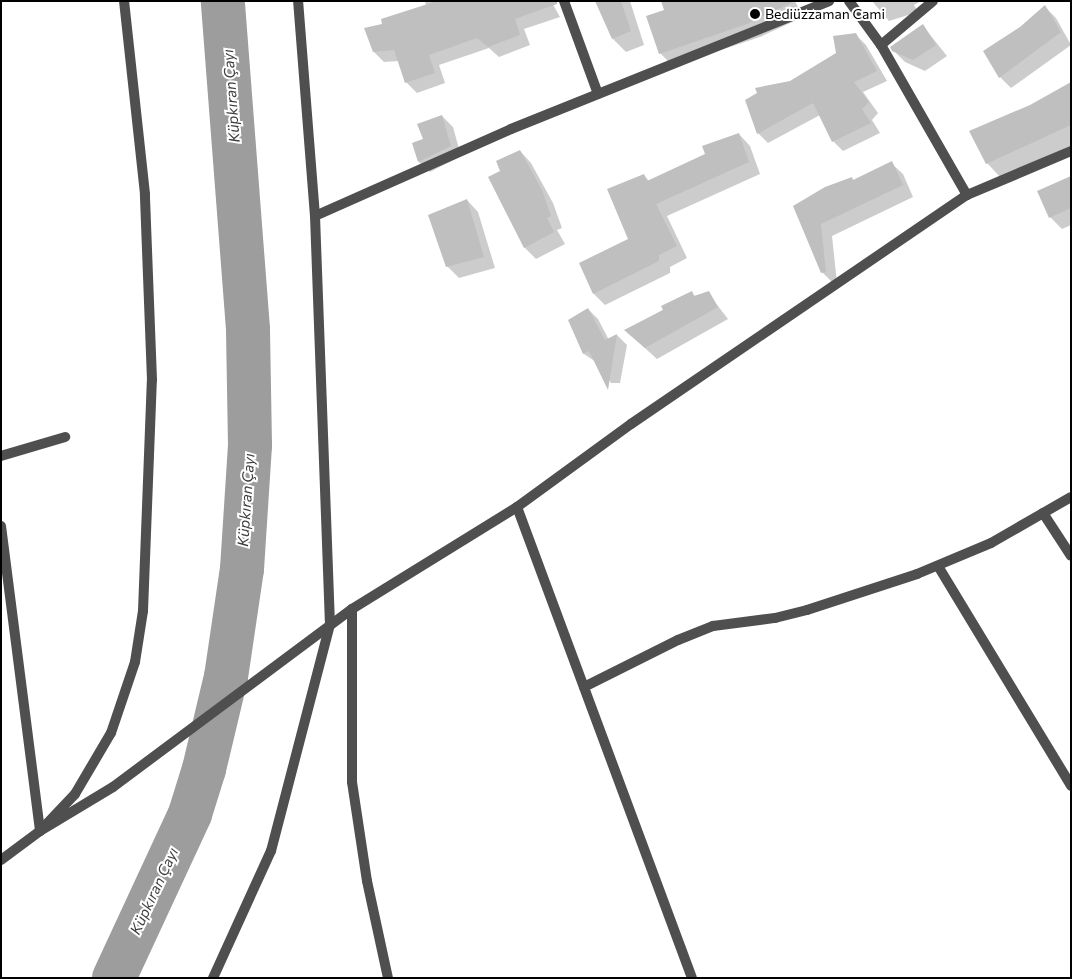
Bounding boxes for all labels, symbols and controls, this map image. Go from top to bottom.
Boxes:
place label: Bediüzzaman Cami [765,6,885,22]
marker: Bediüzzaman Cami [749,8,761,20]
water label: Küpkıran Çayı [219,49,243,143]
water label: Küpkıran Çayı [234,453,258,547]
water label: Küpkıran Çayı [126,845,182,937]

